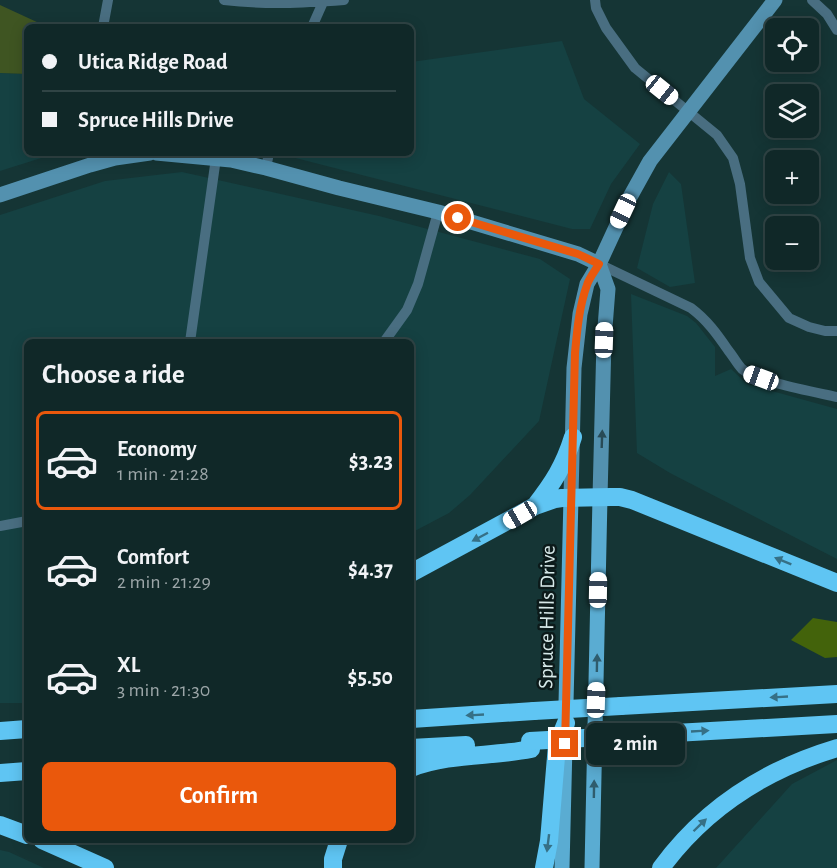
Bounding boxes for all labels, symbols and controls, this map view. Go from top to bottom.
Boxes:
map controls [765,18,819,270]
button: locate [765,18,819,72]
text: Utica Ridge Road [78,51,228,73]
car [642,72,682,108]
button: layers [765,84,819,138]
text: Spruce Hills Drive [78,109,234,131]
button: + [765,150,819,204]
car [607,191,639,231]
route start [444,204,471,231]
button: − [765,216,819,270]
car [594,322,614,358]
text: Choose a ride [42,361,185,388]
car [741,363,781,393]
one-way arrow [598,429,607,448]
icon: car [45,434,99,488]
text: Economy [117,438,197,460]
text: $3.23 [349,450,393,472]
text: 1 min · 21:28 [117,464,209,484]
car [500,498,540,532]
one-way arrow [471,532,488,542]
icon: car [45,542,99,596]
street label: Spruce Hills Drive [535,545,559,689]
text: Comfort [117,546,189,568]
one-way arrow [773,556,791,566]
text: $4.37 [348,558,393,580]
text: 2 min · 21:29 [117,572,211,592]
car [589,572,607,608]
icon: car [45,650,99,704]
text: XL [117,654,140,676]
one-way arrow [592,654,602,673]
text: $5.50 [348,666,393,688]
text: 3 min · 21:30 [117,680,210,700]
car [586,682,606,718]
one-way arrow [769,692,788,702]
one-way arrow [466,710,485,719]
callout: 2 min [586,723,685,765]
one-way arrow [691,727,710,736]
route end [551,730,578,757]
text: 2 min [613,734,658,754]
button: Confirm [42,762,396,831]
one-way arrow [589,779,599,798]
one-way arrow [693,818,707,832]
one-way arrow [544,833,553,852]

